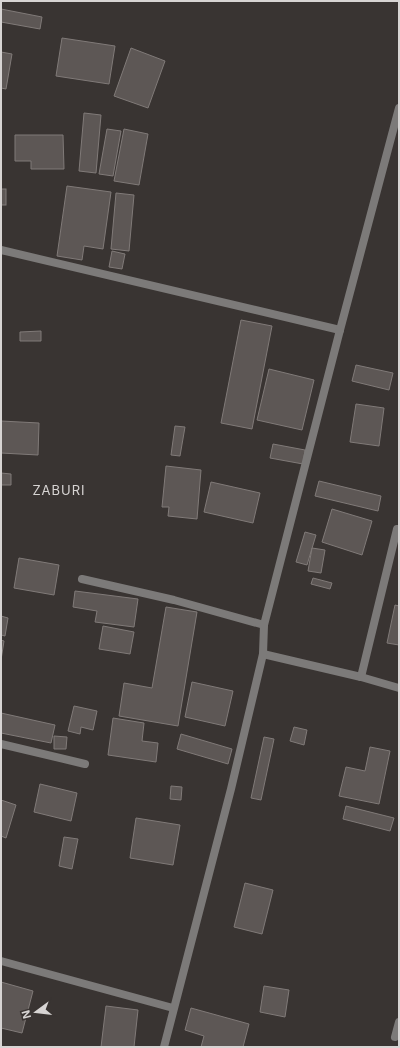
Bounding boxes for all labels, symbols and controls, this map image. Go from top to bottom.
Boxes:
district label: ZABURI [32,482,86,498]
north arrow [16,992,56,1032]
text: N [18,1009,34,1020]

